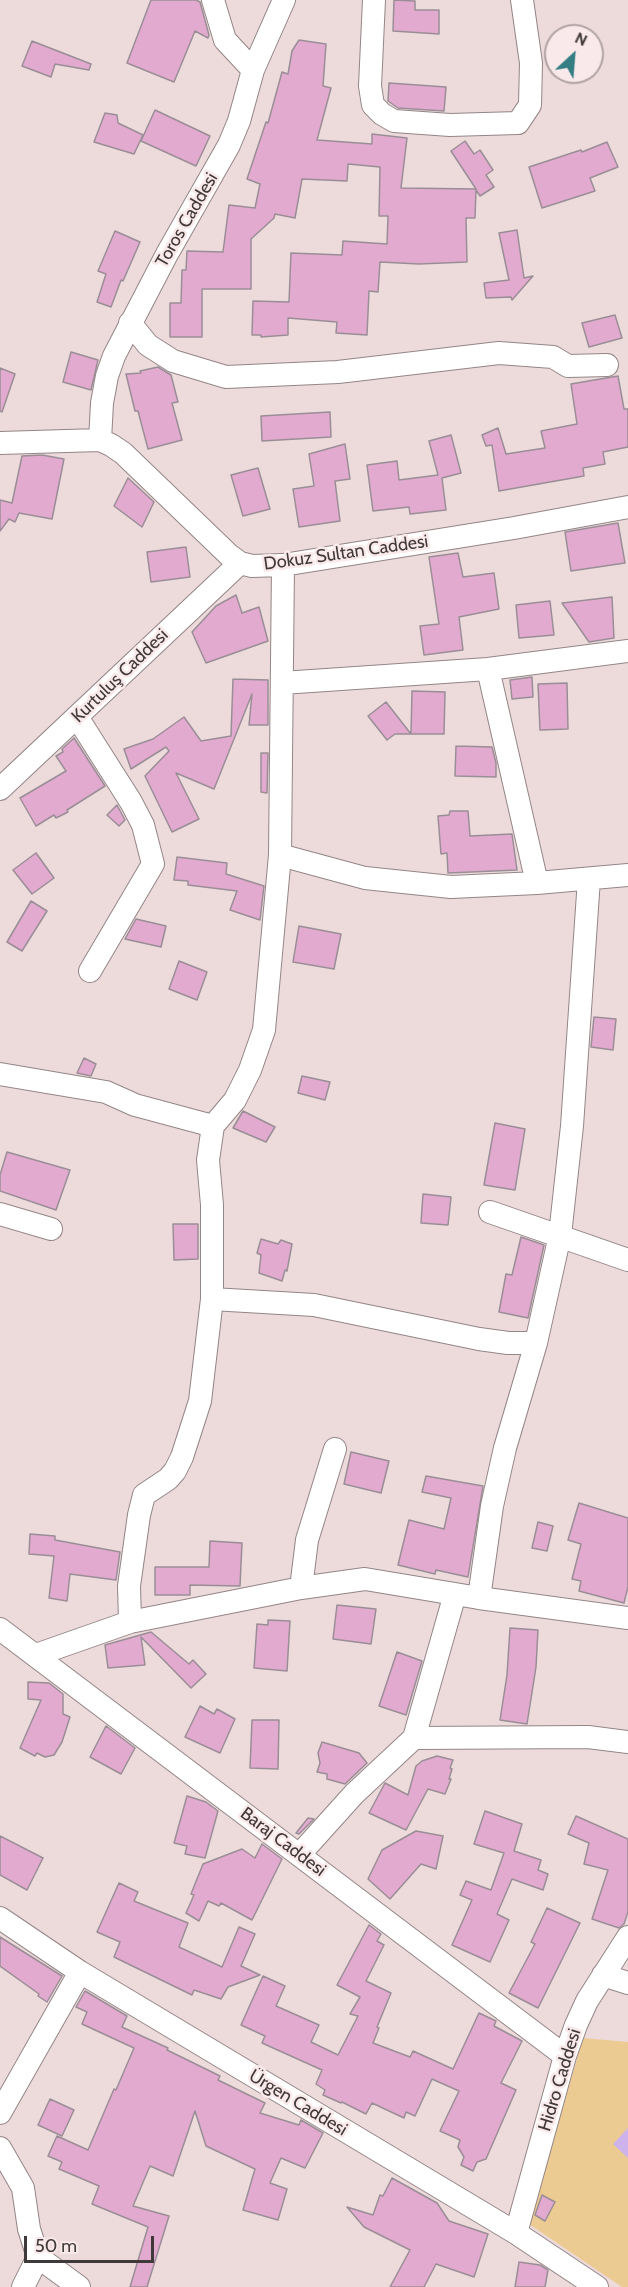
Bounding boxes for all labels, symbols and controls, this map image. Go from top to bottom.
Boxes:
north arrow [544,24,604,84]
text: N [572,28,590,50]
street label: Toros Caddesi [151,169,223,271]
street label: Dokuz Sultan Caddesi [262,531,430,575]
street label: Kurtuluş Caddesi [67,625,173,727]
street label: Baraj Caddesi [236,1803,330,1881]
street label: Hidro Caddesi [534,2026,586,2134]
street label: Ürgen Caddesi [245,2065,351,2141]
scale bar [27,2224,158,2262]
text: 50 m [35,2235,77,2257]

